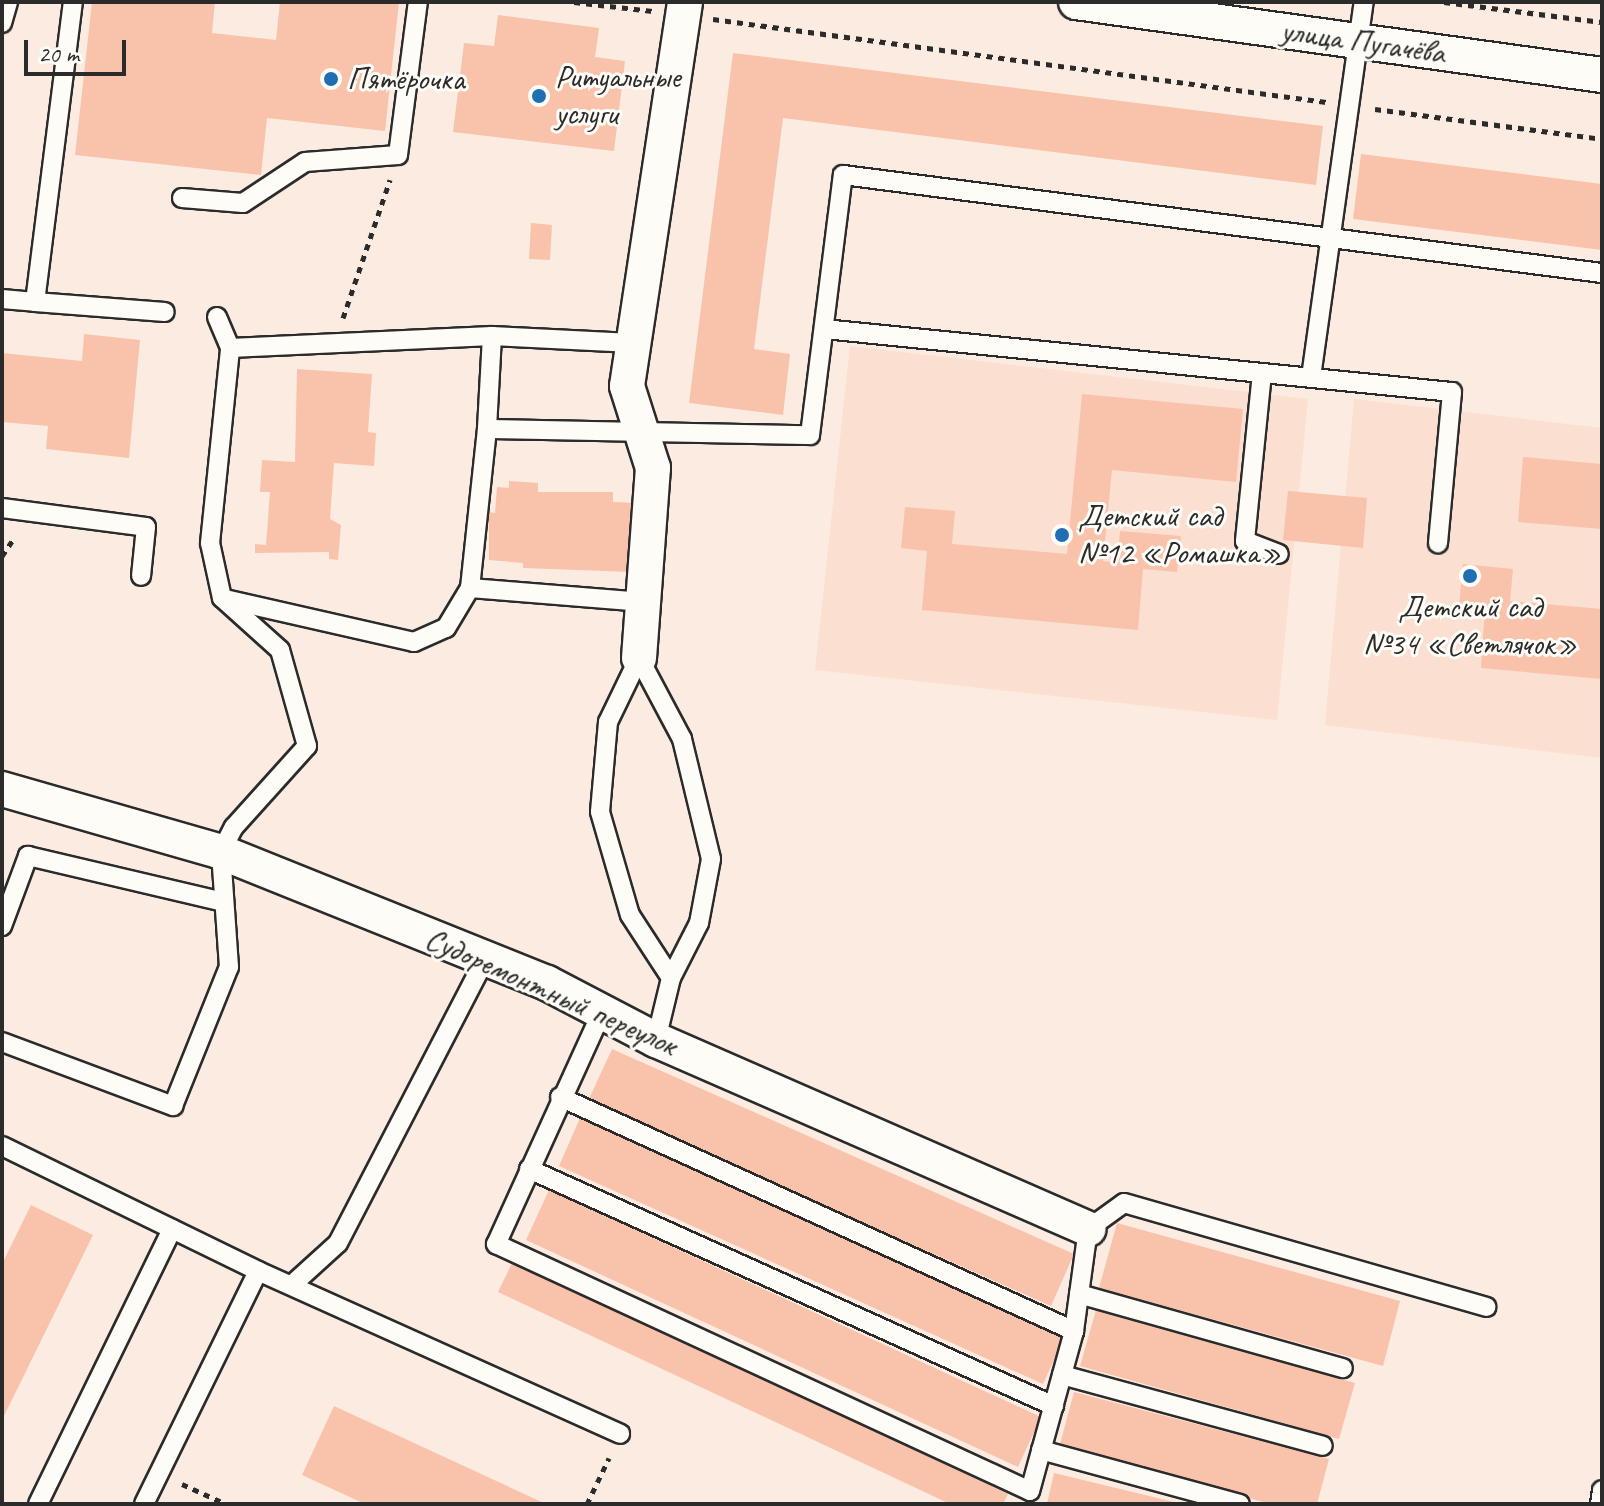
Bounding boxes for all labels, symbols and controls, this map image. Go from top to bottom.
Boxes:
street label: улица Пугачёва [1278,11,1448,73]
scale bar [28,24,130,74]
text: 20 m [38,39,79,69]
place label: Ритуальные услуги [555,59,681,134]
place label: Пятёрочка [347,60,464,98]
marker: Пятёрочка [322,70,340,88]
marker: Ритуальные услуги [530,87,548,105]
place label: Детский сад №12 «Ромашка» [1078,498,1281,573]
marker: Детский сад №12 «Ромашка» [1053,526,1071,544]
marker: Детский сад №34 «Светлячок» [1461,567,1479,585]
place label: Детский сад №34 «Светлячок» [1363,589,1577,664]
street label: Судоремонтный переулок [419,919,683,1065]

